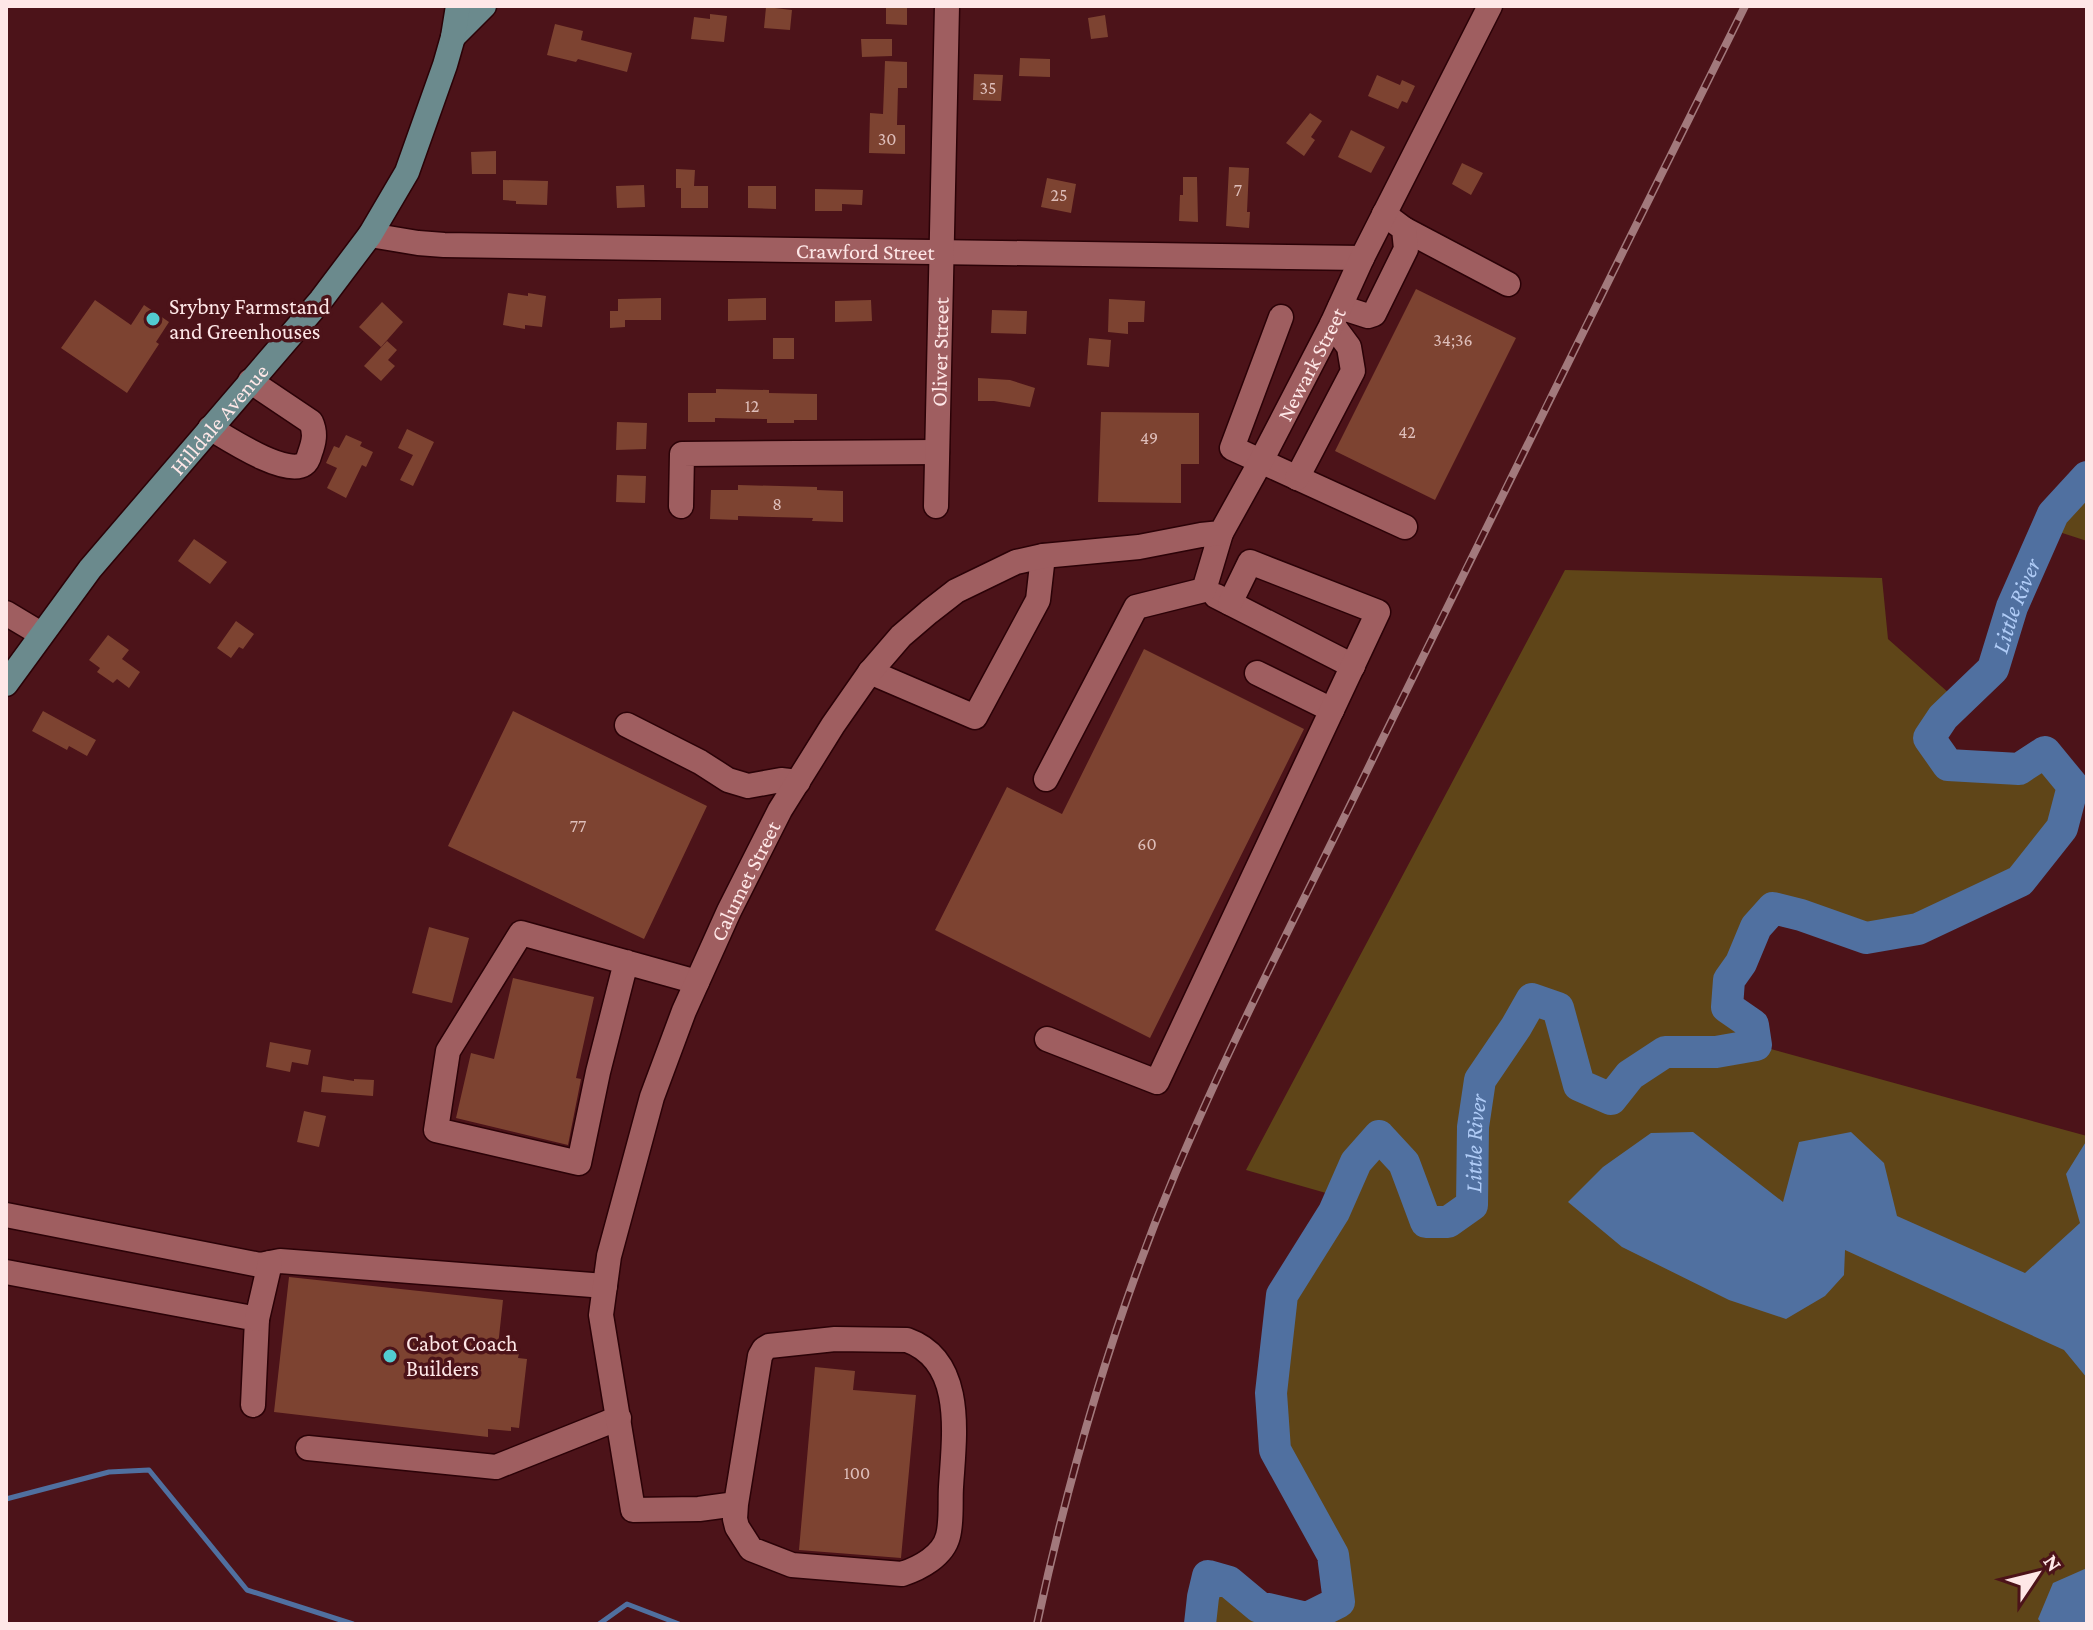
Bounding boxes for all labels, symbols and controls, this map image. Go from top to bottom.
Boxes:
house number: 35 [979,78,997,98]
house number: 30 [878,129,896,149]
house number: 7 [1234,180,1242,200]
house number: 25 [1050,185,1068,205]
street label: Crawford Street [796,237,935,264]
place label: Srybny Farmstand and Greenhouses [169,294,330,344]
street label: Oliver Street [926,296,953,407]
street label: Newark Street [1272,303,1351,425]
marker: Srybny Farmstand and Greenhouses [144,310,162,328]
house number: 34;36 [1433,330,1473,350]
street label: Hilldale Avenue [164,359,273,480]
house number: 12 [745,396,759,416]
house number: 42 [1398,422,1416,442]
house number: 49 [1140,428,1158,448]
house number: 8 [772,494,782,514]
water label: Little River [1985,553,2046,656]
house number: 77 [570,816,586,836]
street label: Calumet Street [705,816,785,945]
house number: 60 [1137,834,1157,854]
water label: Little River [1459,1091,1491,1193]
place label: Cabot Coach Builders [406,1331,518,1381]
marker: Cabot Coach Builders [381,1347,399,1365]
house number: 100 [844,1463,870,1483]
north arrow [1997,1534,2077,1614]
text: N [2038,1550,2068,1576]

